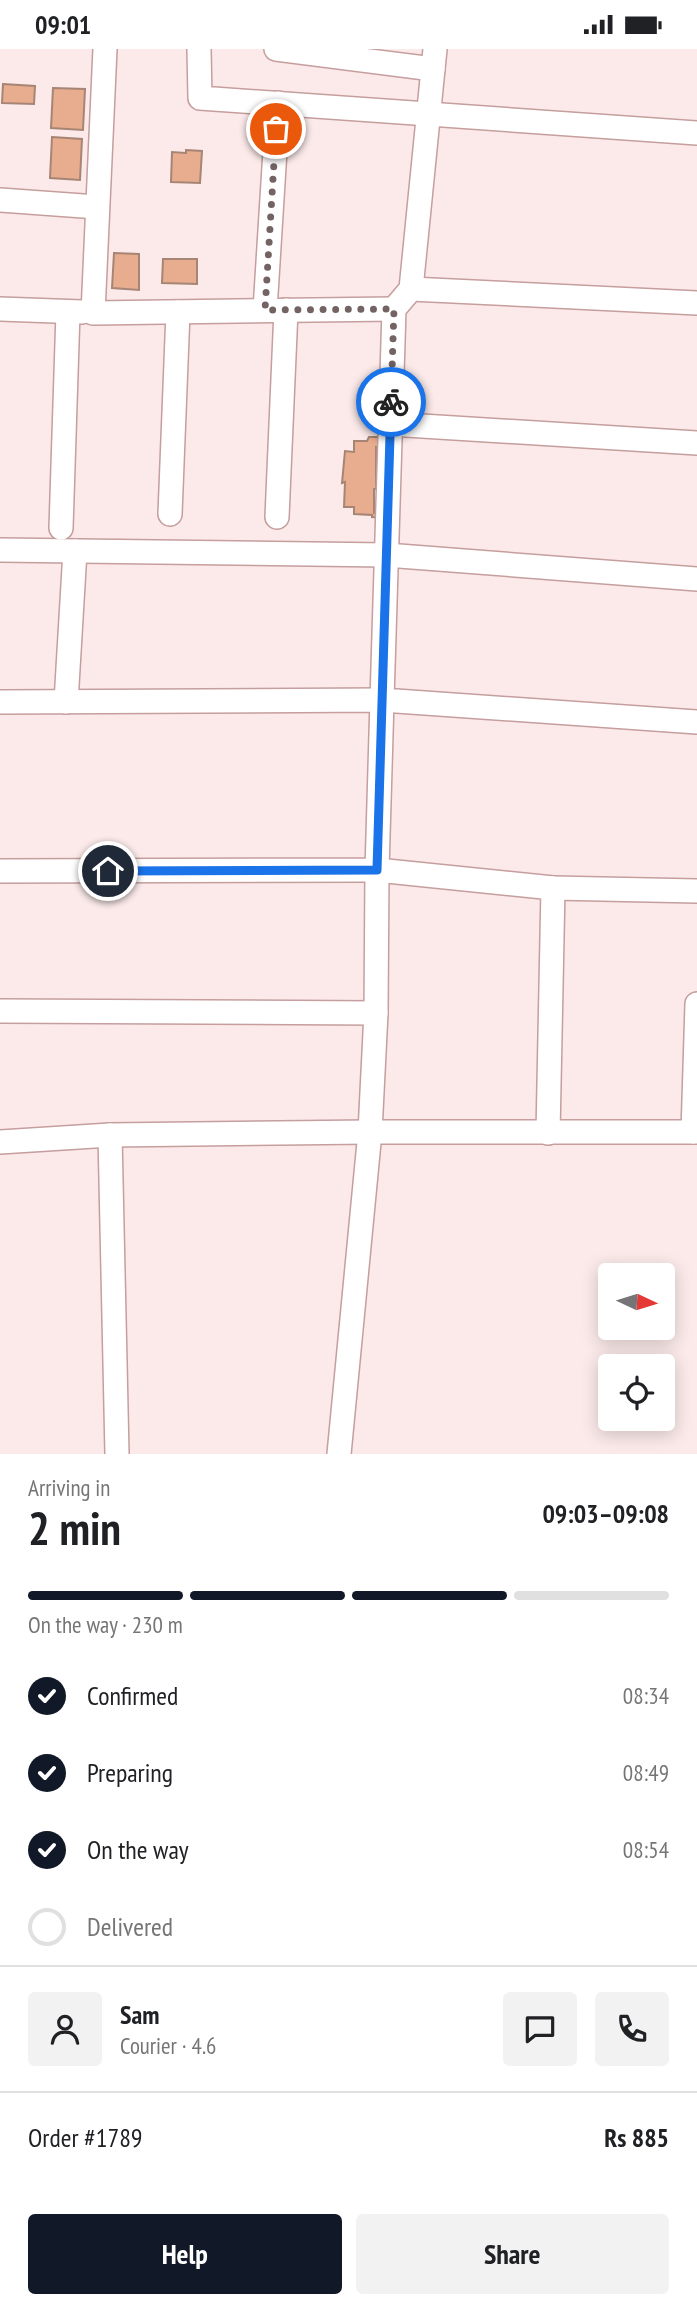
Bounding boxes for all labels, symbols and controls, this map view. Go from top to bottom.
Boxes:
text: 09:01 [35,8,91,41]
pin [246,99,306,159]
icon: bag [257,110,295,148]
courier [356,367,426,437]
icon: bike [372,383,410,421]
pin [78,841,138,901]
icon: home [89,852,127,890]
north arrow [598,1263,676,1341]
map controls [598,1263,675,1431]
button: locate [598,1354,675,1431]
text: Arriving in [28,1473,110,1502]
text: 09:03–09:08 [542,1497,669,1530]
text: 2 min [28,1498,121,1558]
text: On the way · 230 m [28,1610,183,1639]
icon: check [28,1677,66,1715]
text: Confirmed [87,1679,178,1712]
text: 08:34 [623,1681,669,1710]
icon: check [28,1754,66,1792]
text: Preparing [87,1756,173,1789]
text: 08:49 [623,1758,669,1787]
icon: check [28,1831,66,1869]
text: On the way [87,1833,189,1866]
text: 08:54 [623,1835,669,1864]
text: Delivered [87,1910,173,1943]
button: person [28,1992,102,2066]
button: chat [503,1992,577,2066]
button: phone [595,1992,669,2066]
text: Sam [120,1998,159,2031]
text: Courier · 4.6 [120,2031,216,2060]
text: Order #1789 [28,2121,143,2154]
text: Rs 885 [604,2121,669,2154]
button: Help [28,2214,342,2294]
button: Share [356,2214,669,2294]

